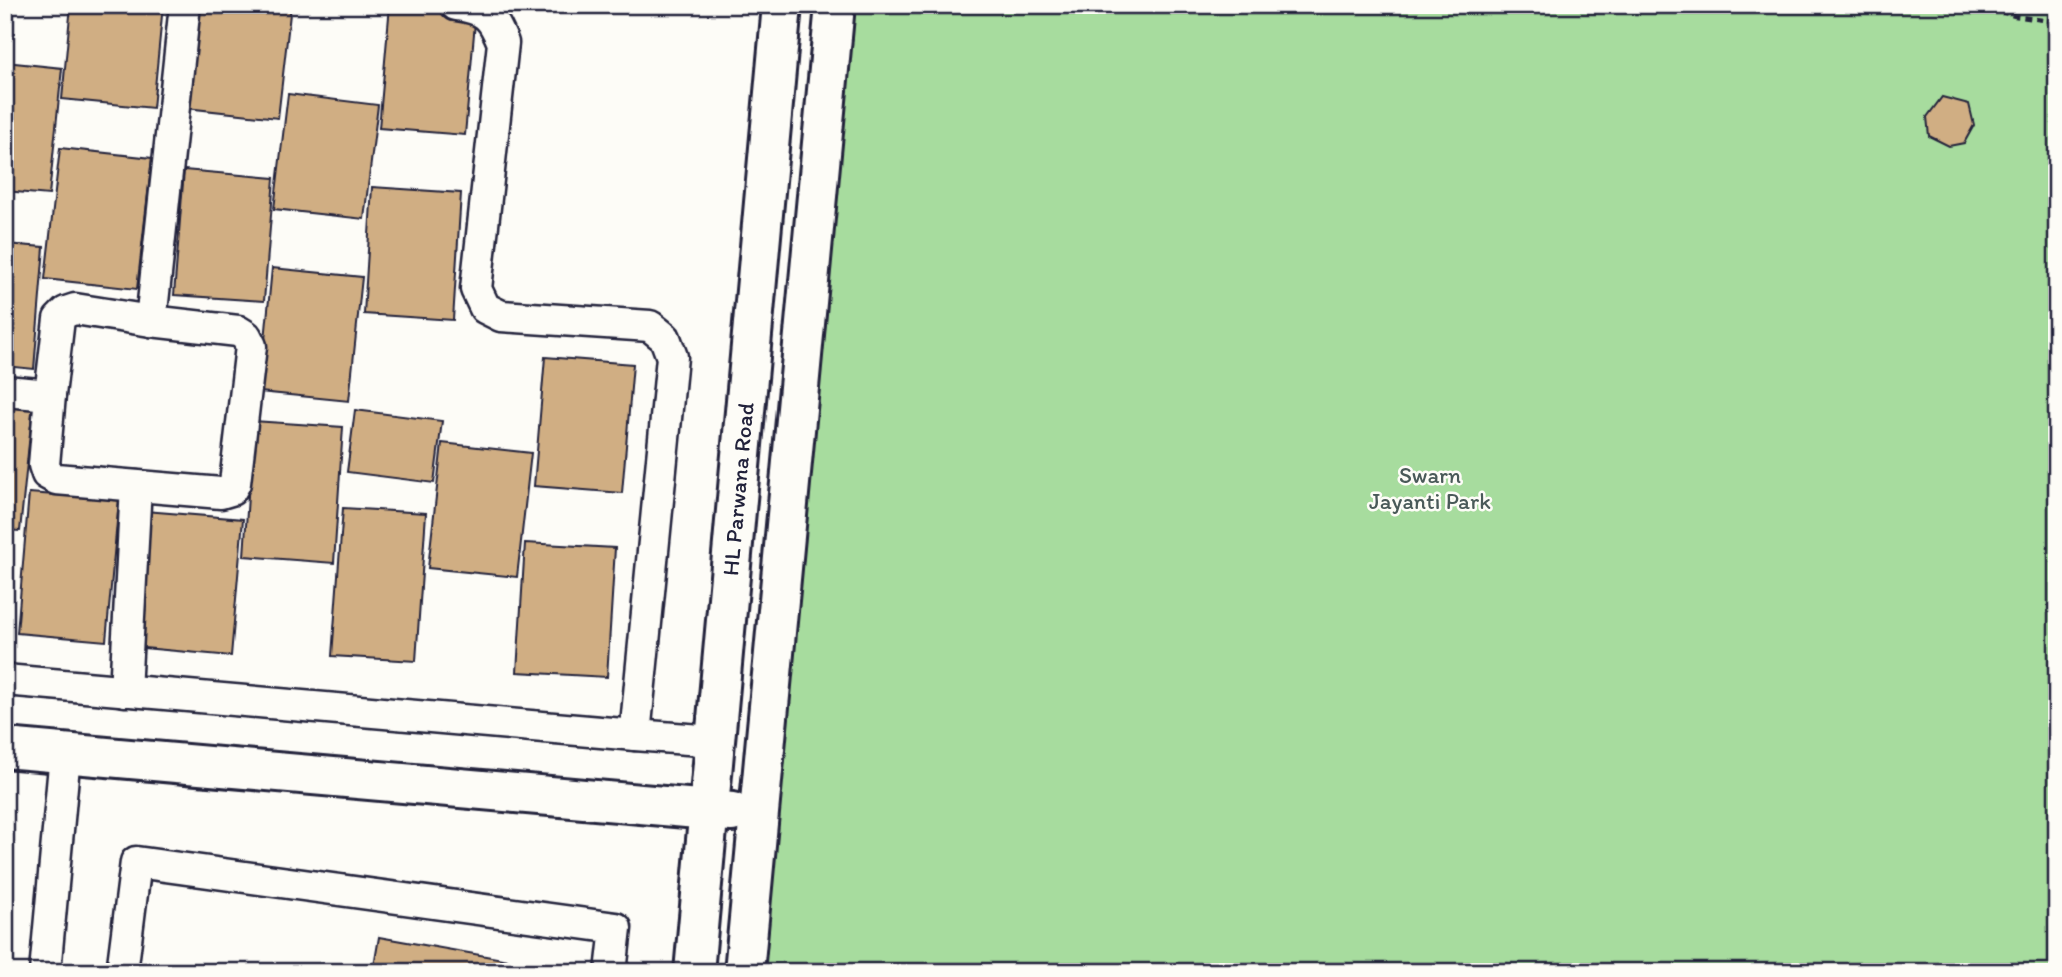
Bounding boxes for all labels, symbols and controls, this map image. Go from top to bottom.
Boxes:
street label: HL Parwana Road [716,401,760,577]
park label: Swarn Jayanti Park [1369,461,1491,515]

